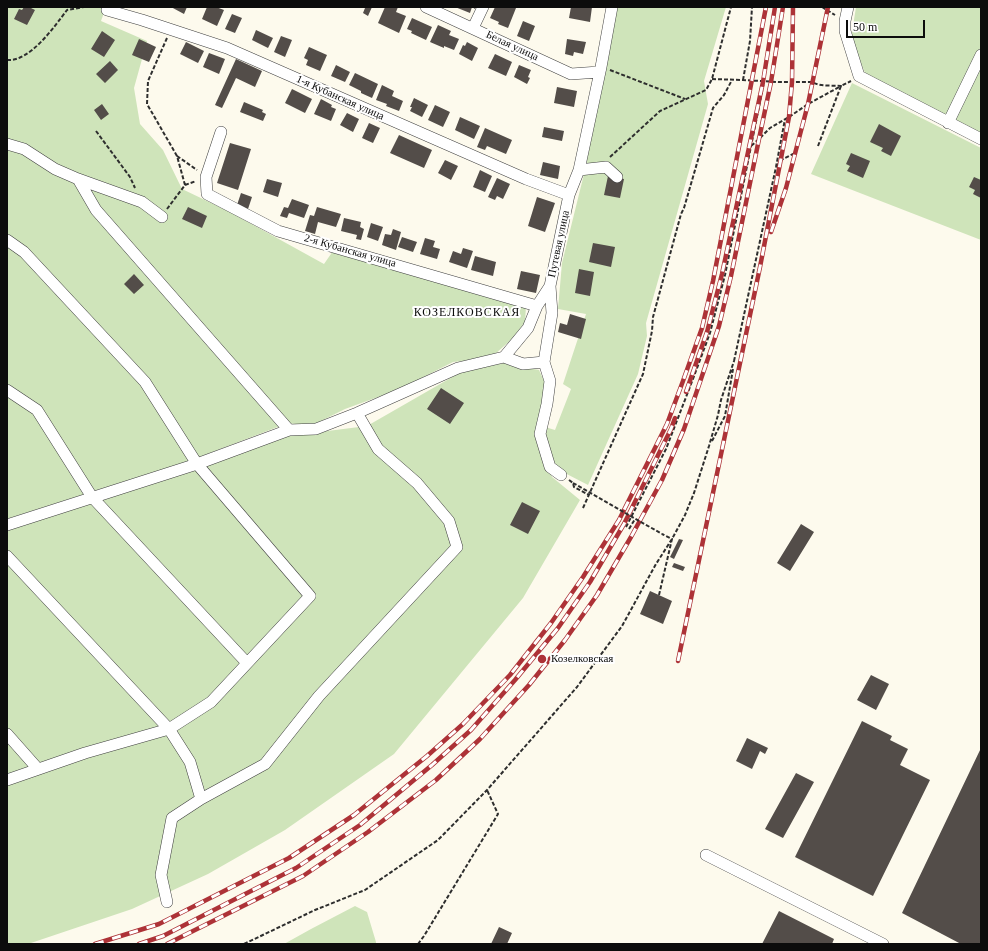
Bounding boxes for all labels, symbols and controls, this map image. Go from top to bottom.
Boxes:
scale bar [848,12,927,38]
text: 50 m [853,20,877,34]
street label: Белая улица [484,28,540,64]
street label: 1-я Кубанская улица [294,73,386,123]
street label: Путевая улица [545,209,573,279]
street label: 2-я Кубанская улица [302,232,398,270]
district label: КОЗЕЛКОВСКАЯ [414,306,520,320]
place label: Козелковская [551,652,613,666]
marker: Козелковская [536,653,548,665]

